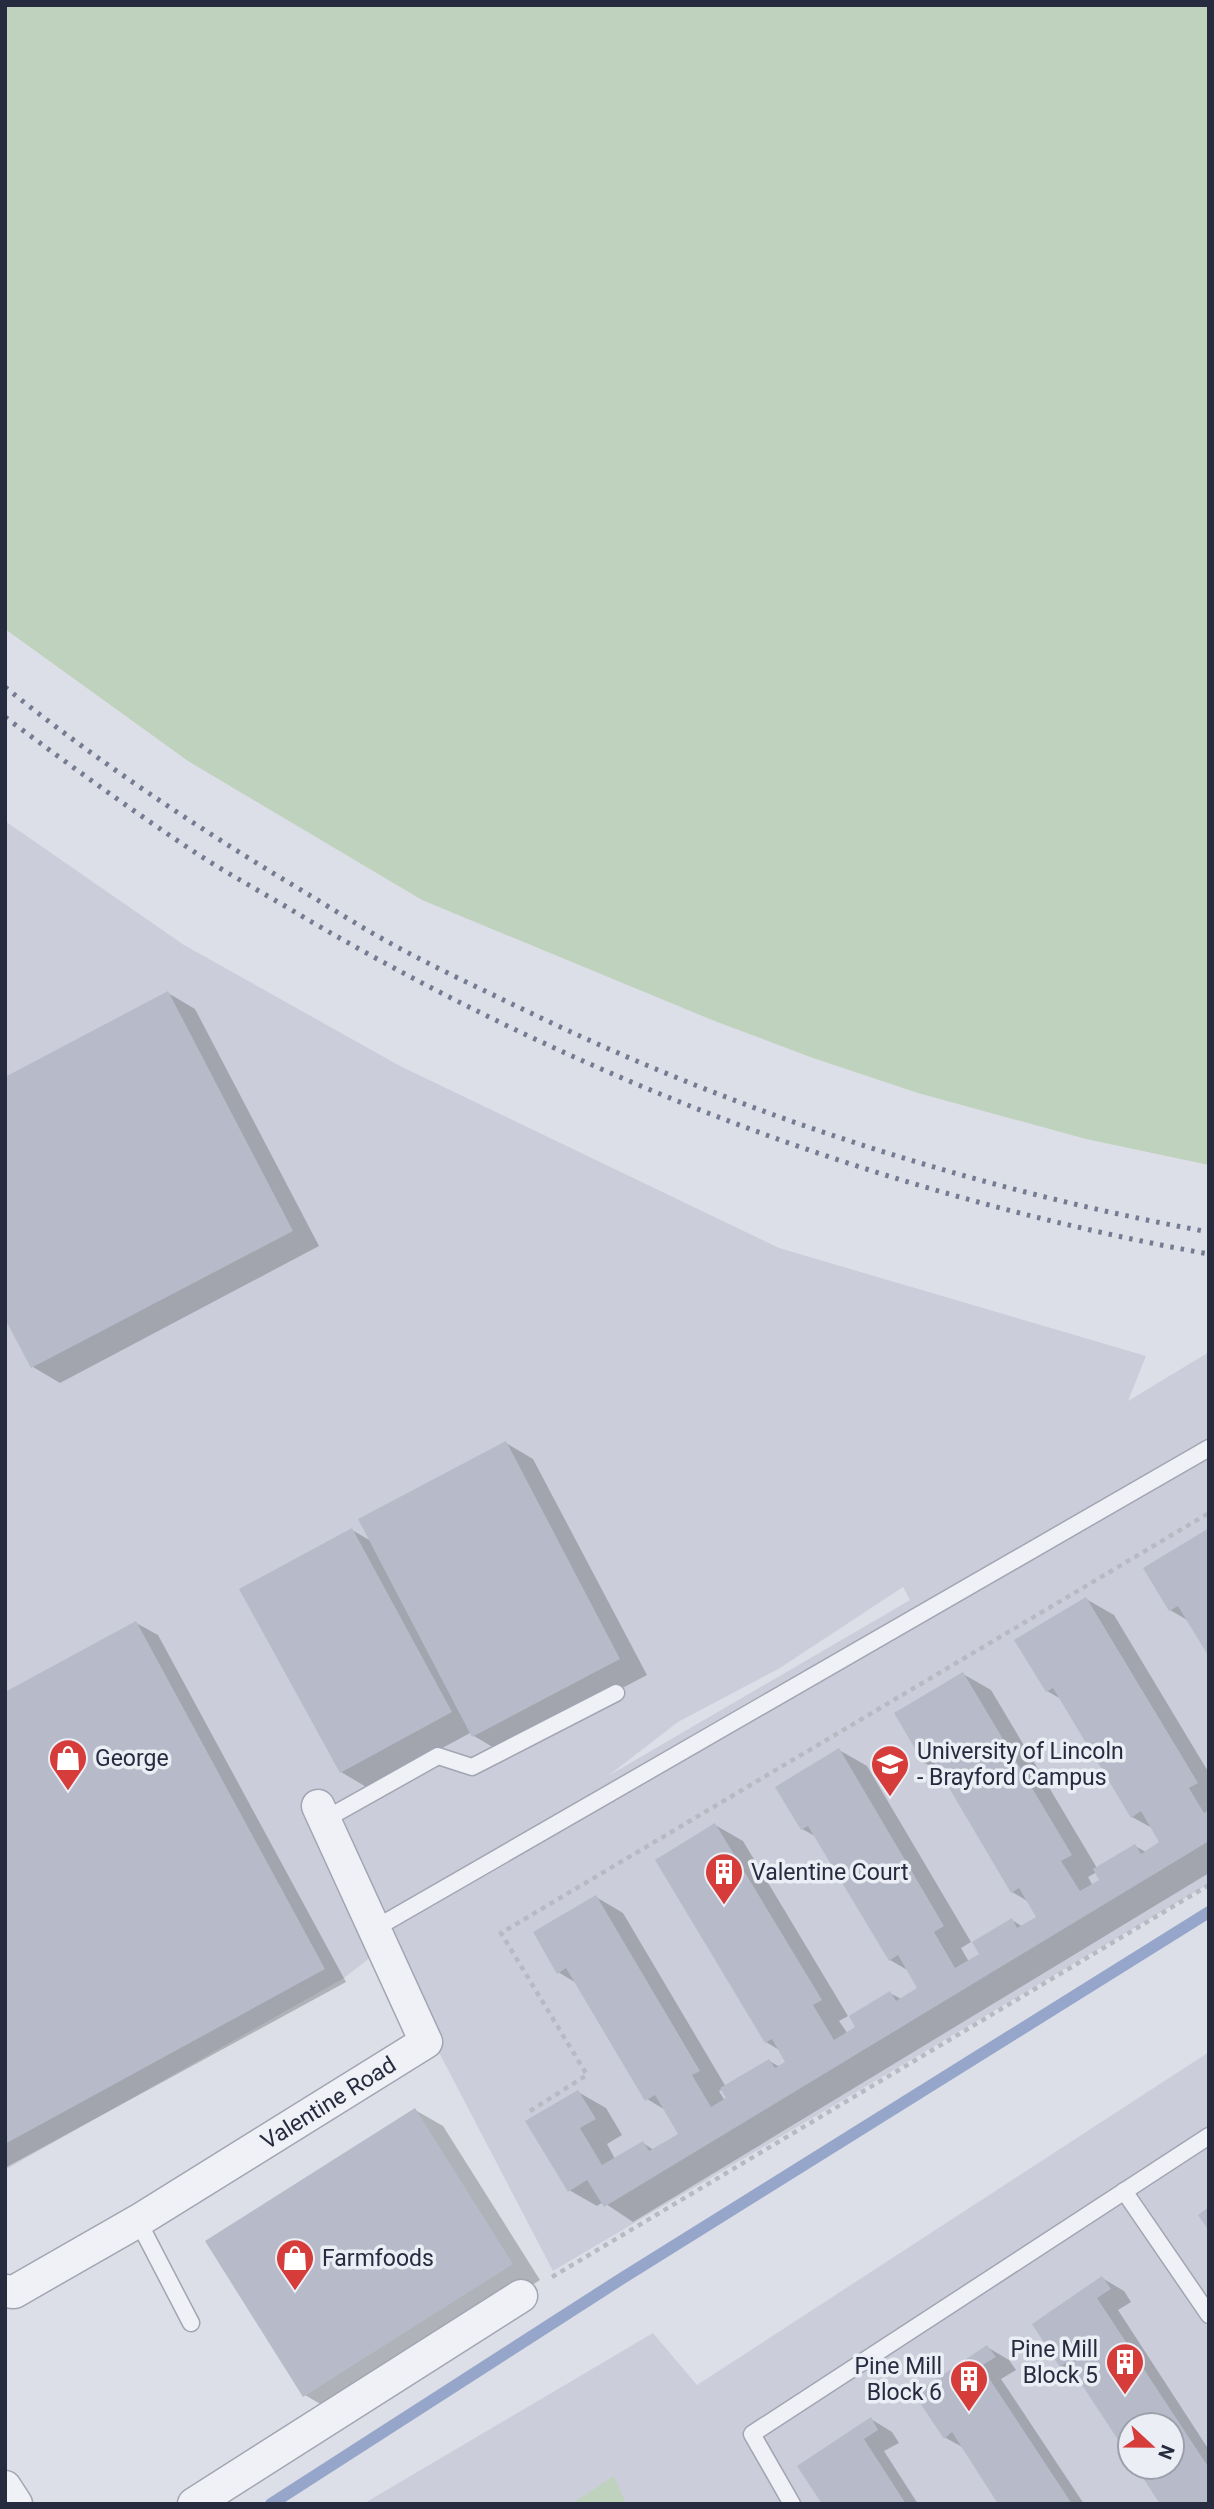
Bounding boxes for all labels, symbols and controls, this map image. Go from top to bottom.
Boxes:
shop icon: George [47,1737,89,1792]
place label: University of Lincoln - Brayford Campus [917,1738,1124,1791]
school or university icon: University of Lincoln - Brayford Campus [869,1743,911,1798]
place label: George [95,1745,169,1772]
building icon: Valentine Court [703,1851,745,1906]
place label: Valentine Court [751,1859,909,1886]
street label: Valentine Road [256,2051,401,2155]
shop icon: Farmfoods [274,2237,316,2292]
place label: Farmfoods [322,2245,434,2272]
place label: Pine Mill Block 5 [1010,2336,1098,2389]
building icon: Pine Mill Block 5 [1104,2341,1146,2396]
place label: Pine Mill Block 6 [854,2353,942,2406]
building icon: Pine Mill Block 6 [948,2358,990,2413]
north arrow [1116,2411,1186,2481]
text: N [1153,2442,1179,2463]

